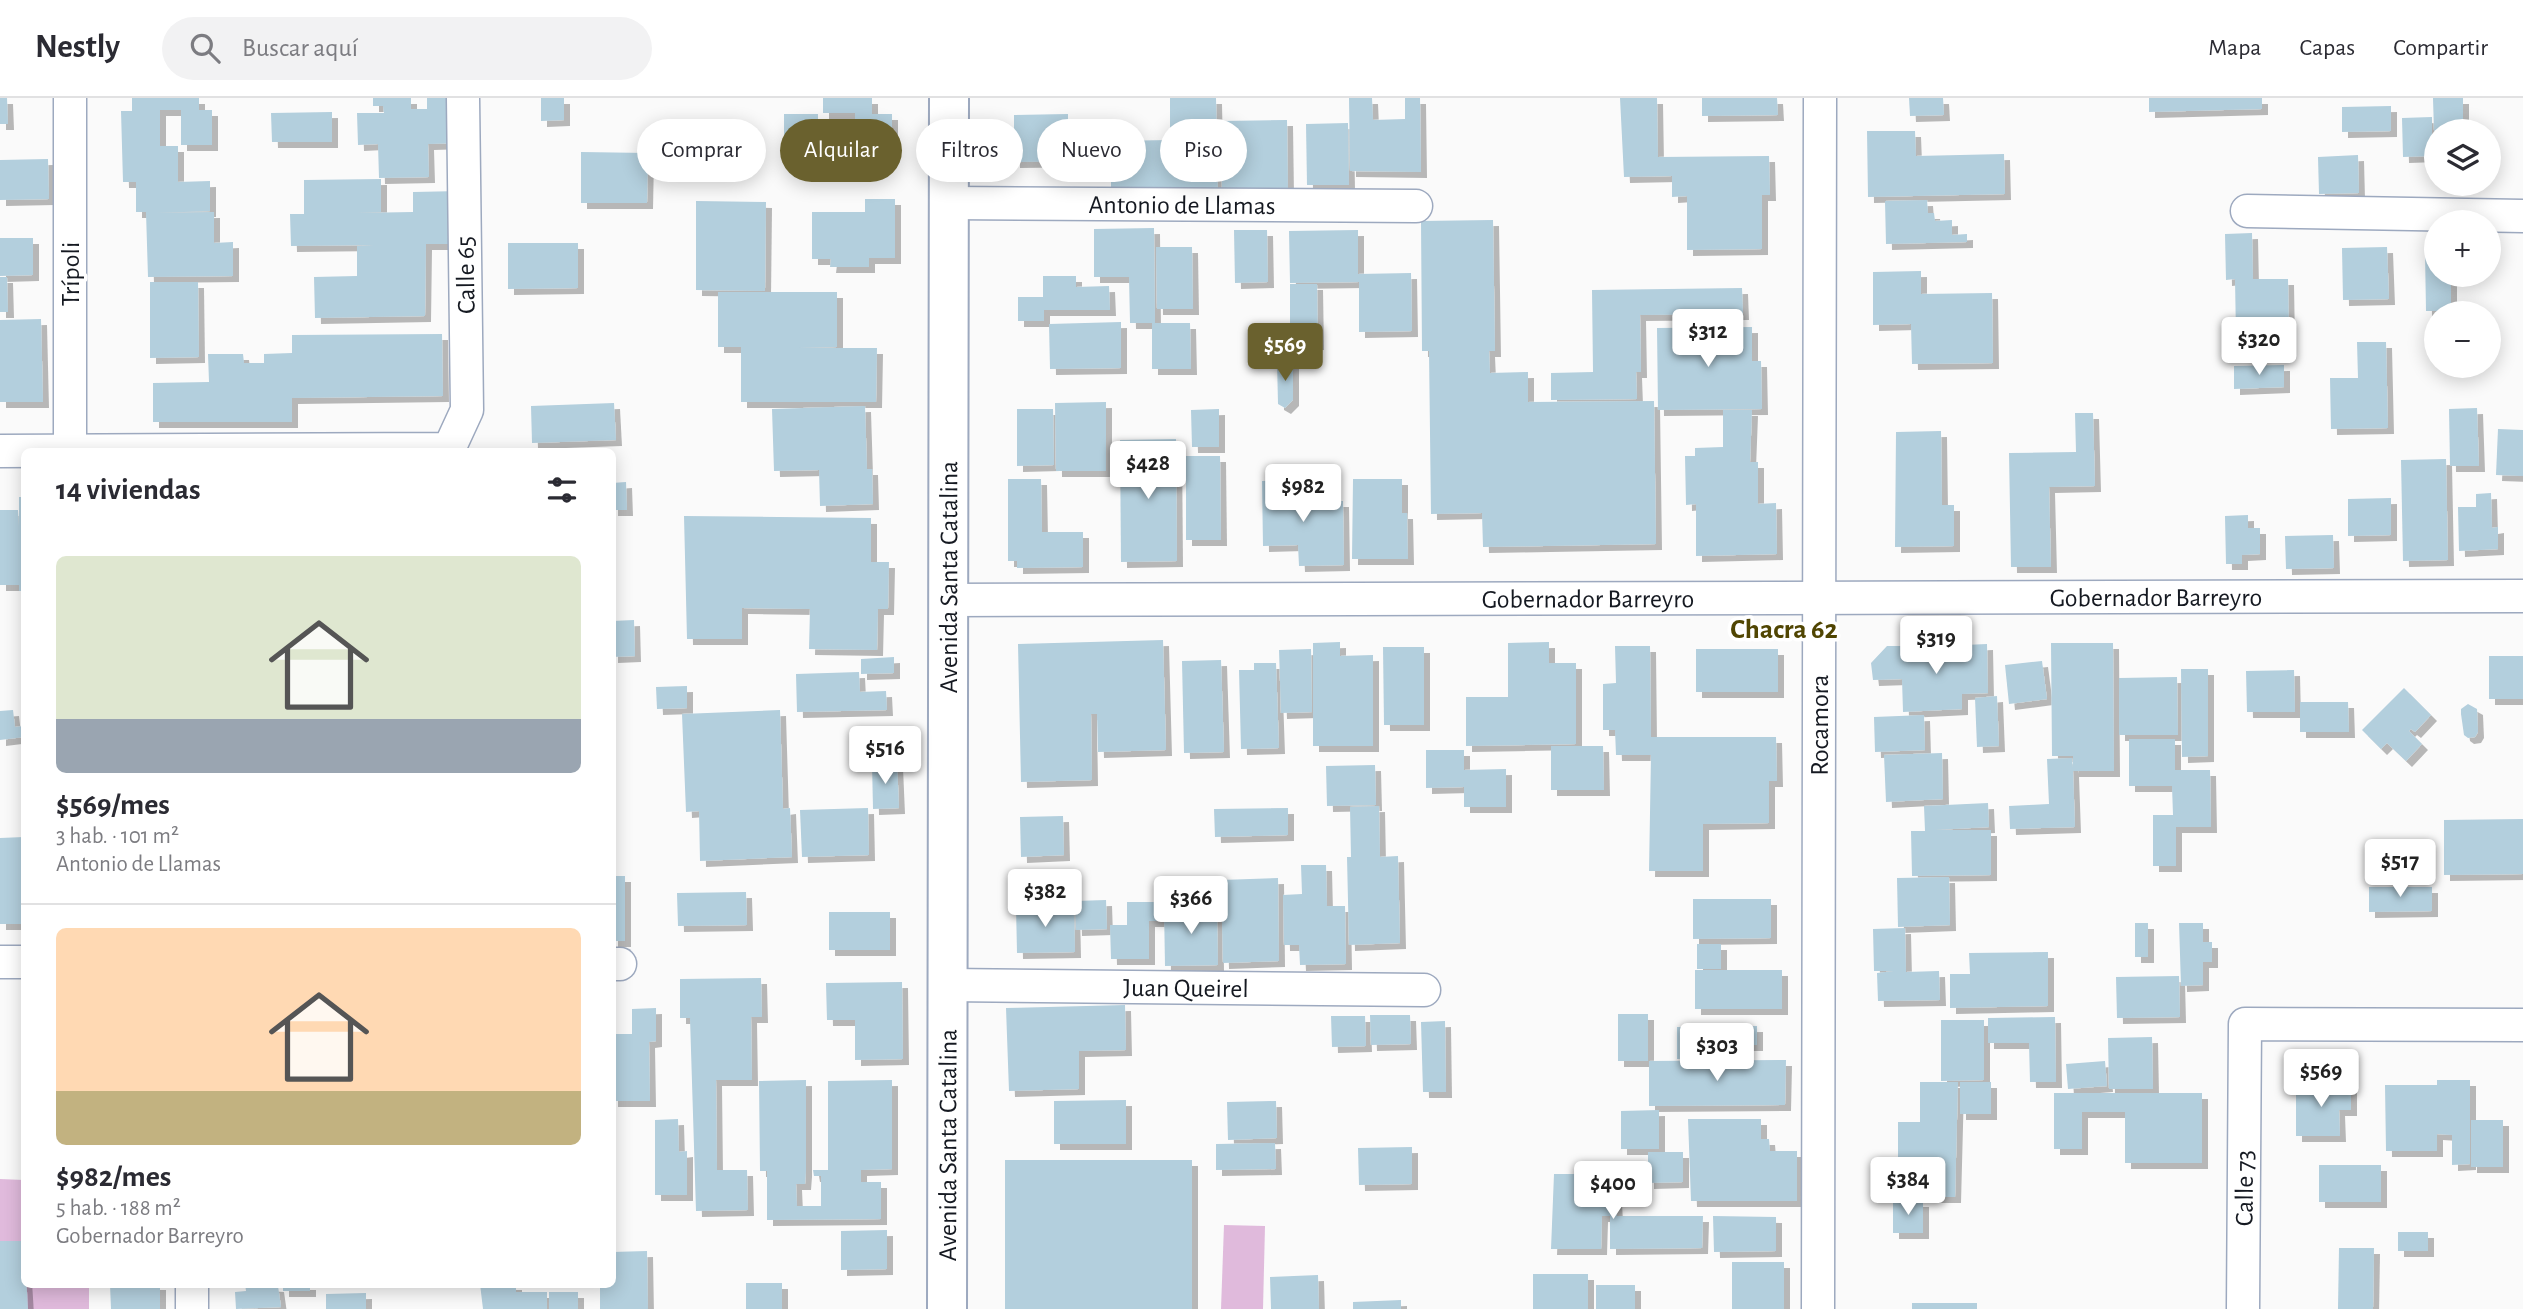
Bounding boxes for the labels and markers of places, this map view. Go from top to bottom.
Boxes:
pin: $312 [1667,310,1749,369]
pin: $320 [2218,317,2300,377]
pin: $569 [1244,324,1326,383]
pin: $428 [1107,442,1189,501]
pin: $982 [1262,464,1344,524]
pin: $319 [1895,616,1977,676]
pin: $516 [844,726,926,786]
pin: $517 [2359,840,2441,899]
pin: $382 [1004,870,1086,929]
pin: $366 [1150,876,1232,936]
pin: $303 [1676,1024,1758,1083]
pin: $569 [2280,1049,2362,1109]
pin: $384 [1867,1158,1949,1217]
pin: $400 [1572,1162,1654,1221]

